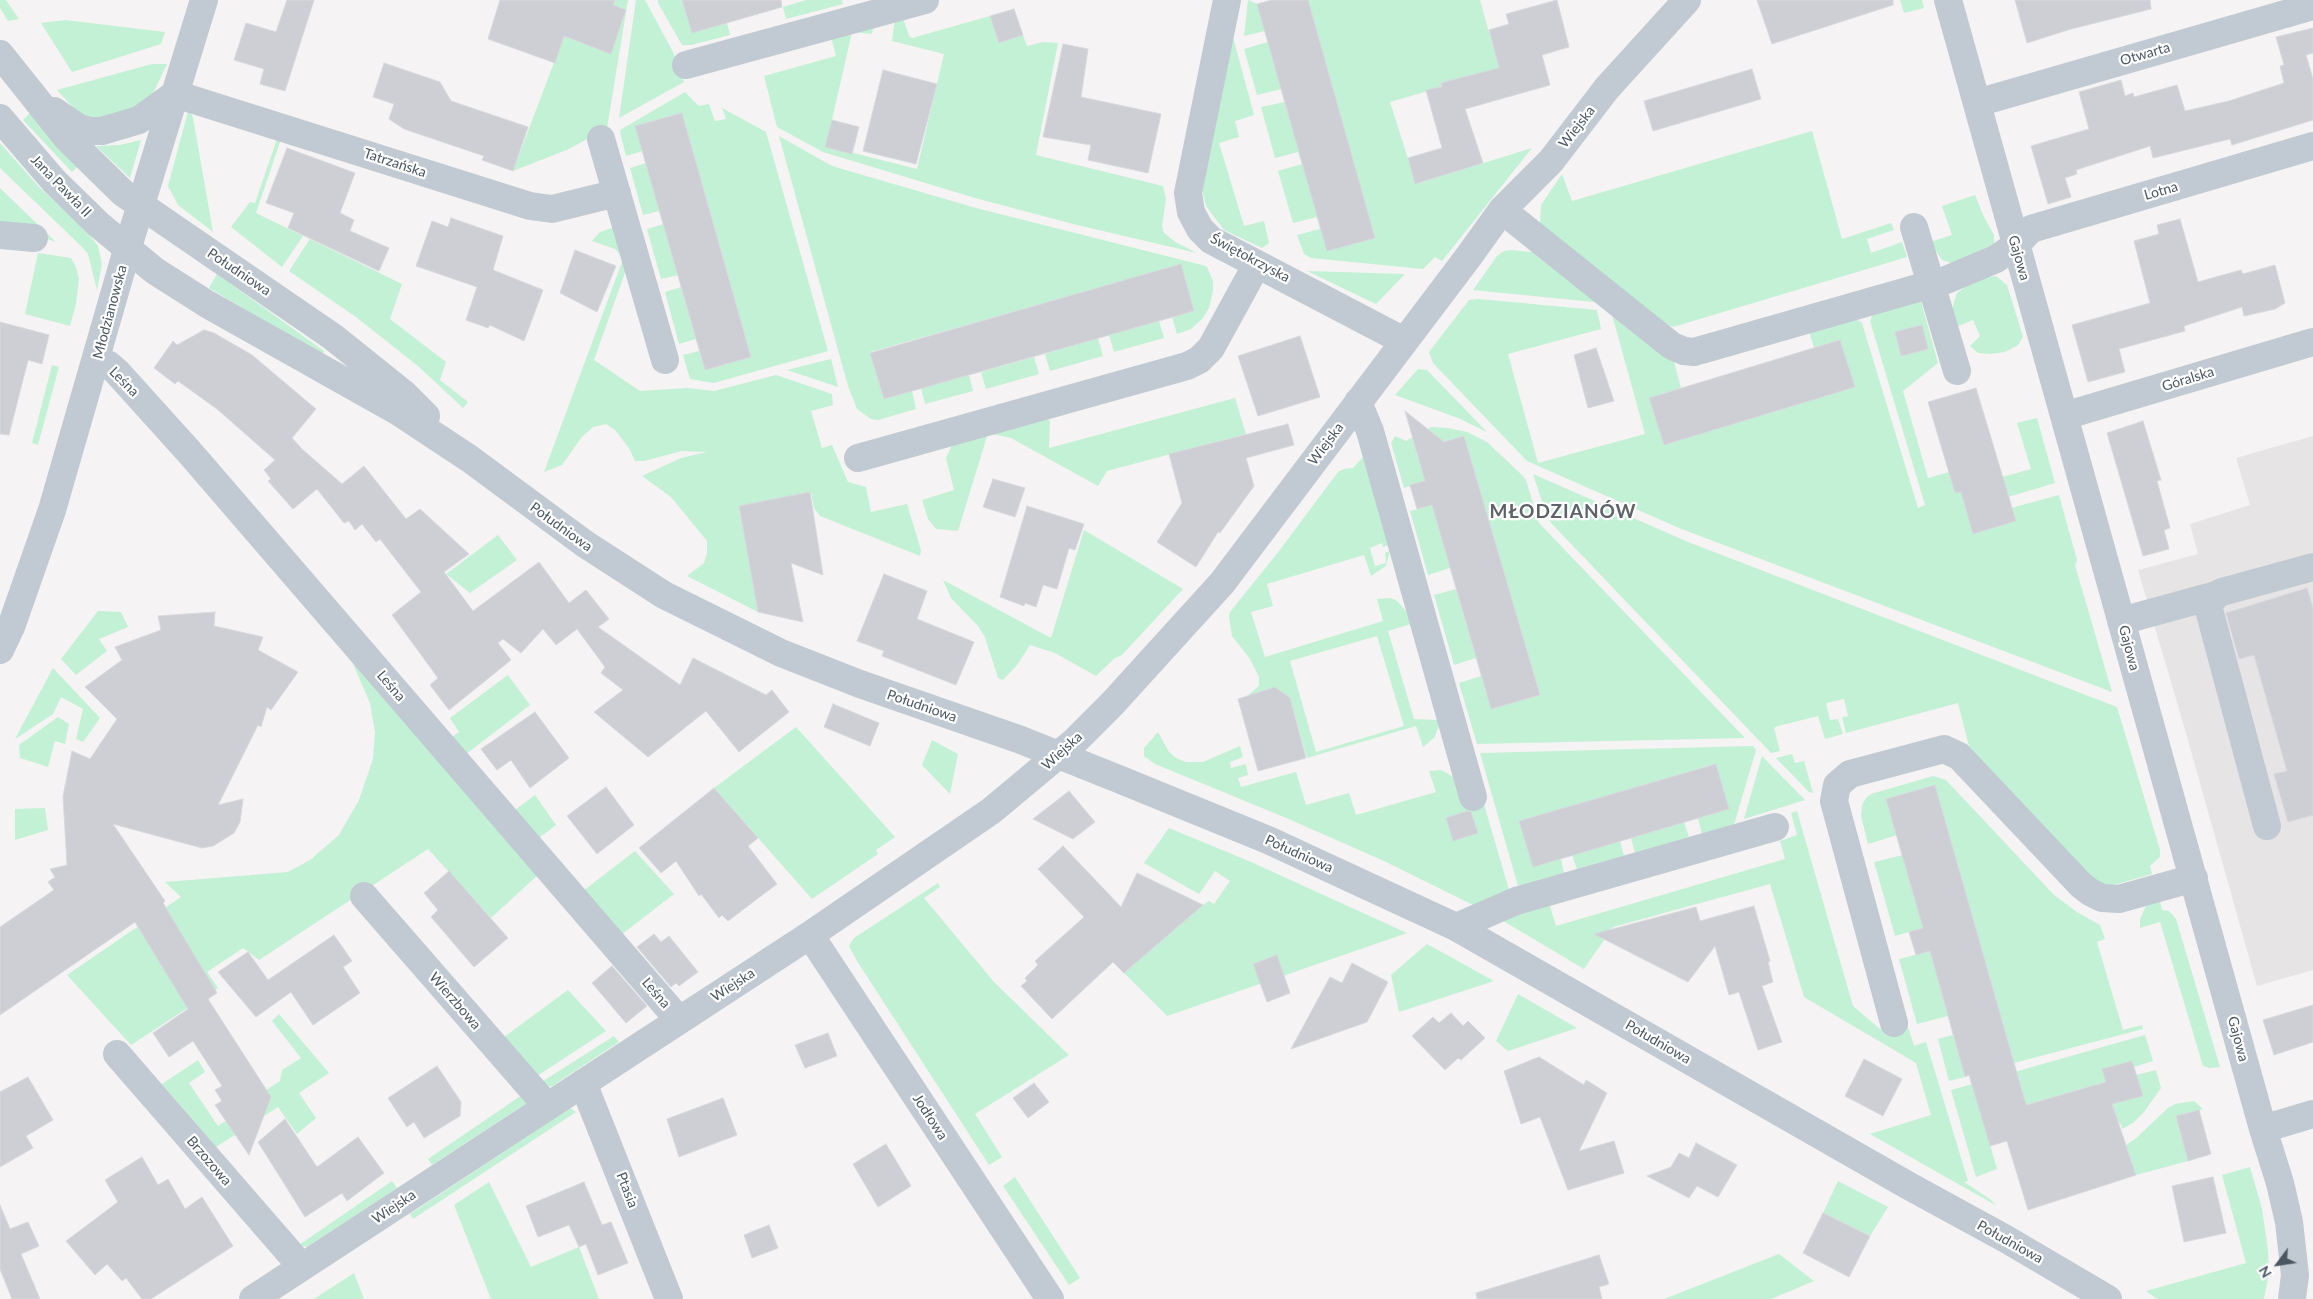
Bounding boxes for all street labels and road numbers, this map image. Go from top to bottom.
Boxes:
street label: Otwarta [2118,39,2172,69]
street label: Wiejska [1555,103,1599,151]
street label: Tatrzańska [362,145,428,181]
street label: Jana Pawła II [27,151,95,221]
street label: Lotna [2142,178,2180,204]
street label: Świętokrzyska [1207,230,1293,286]
street label: Gajowa [2005,233,2033,283]
street label: Południowa [204,245,274,299]
street label: Młodzianowska [89,263,131,361]
street label: Góralska [2160,363,2216,395]
street label: Leśna [106,364,142,400]
street label: Wiejska [1305,420,1347,468]
street label: Południowa [527,499,595,555]
street label: Gajowa [2115,624,2143,672]
street label: Leśna [373,667,409,705]
street label: Południowa [885,686,959,726]
street label: Wiejska [1038,728,1086,774]
street label: Południowa [1262,832,1336,876]
street label: Wiejska [708,965,758,1005]
street label: Wierzbowa [426,969,484,1033]
street label: Leśna [638,974,674,1012]
street label: Gajowa [2224,1015,2252,1063]
street label: Południowa [1622,1017,1694,1067]
street label: Jodłowa [909,1091,951,1143]
street label: Brzozowa [183,1133,235,1189]
street label: Ptasia [613,1170,641,1210]
street label: Wiejska [369,1186,419,1228]
street label: Południowa [1974,1217,2046,1267]

